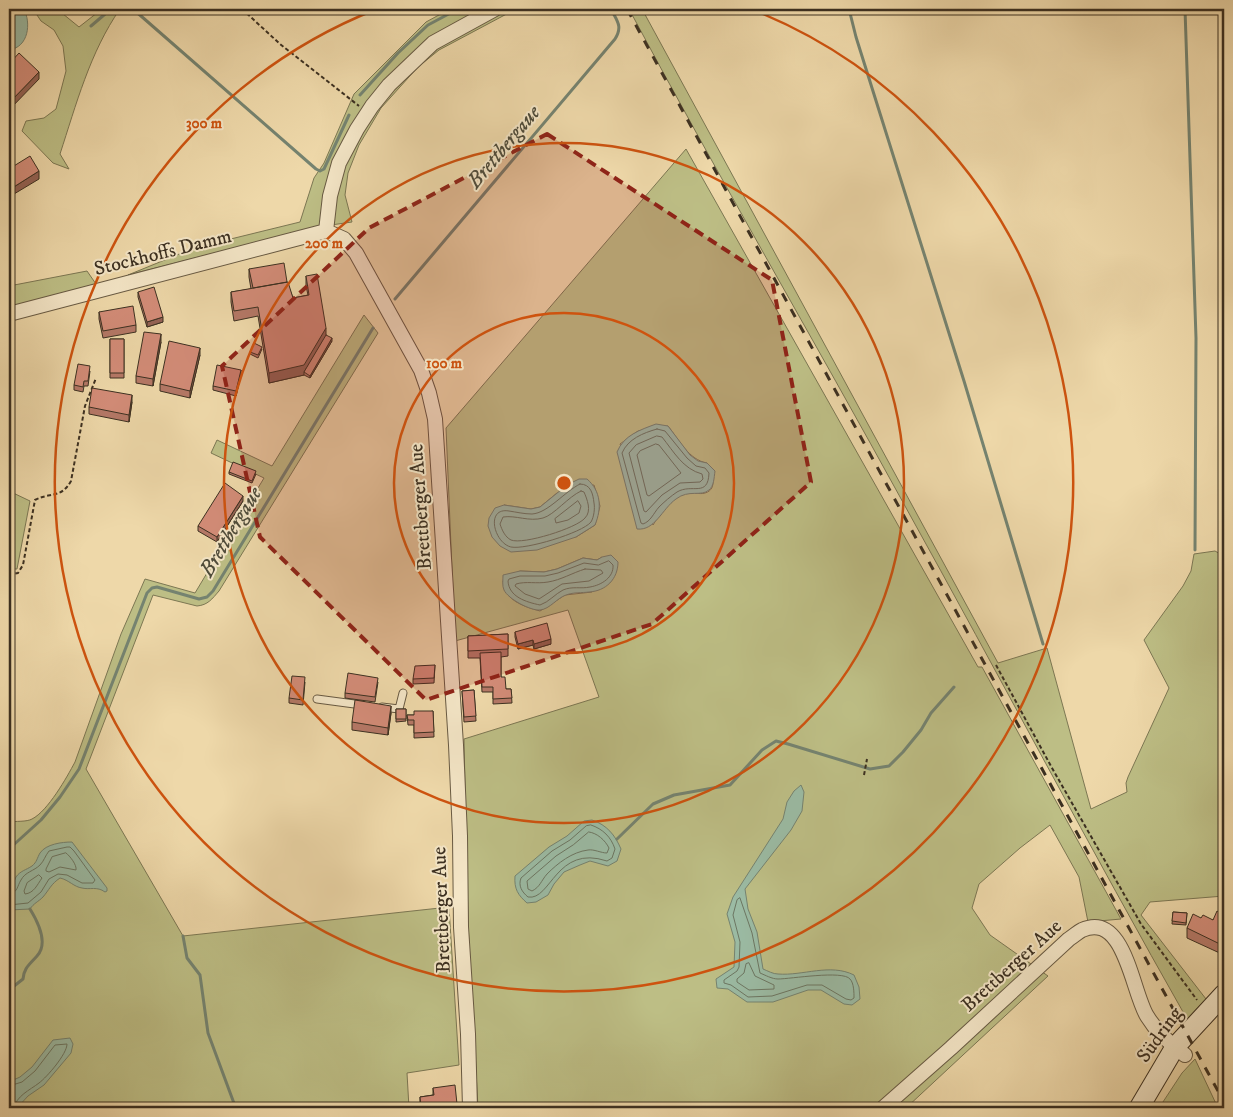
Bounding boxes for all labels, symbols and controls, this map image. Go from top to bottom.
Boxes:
water label: Brettbergaue [461,100,547,195]
text: 300 m [186,114,223,133]
street label: Stockhoffs Damm [92,224,234,282]
text: 200 m [305,234,344,253]
text: 100 m [426,354,463,373]
street label: Brettberger Aue [404,443,438,571]
centre of rings [555,474,573,492]
water label: Brettbergaue [194,482,268,583]
street label: Brettberger Aue [427,846,457,974]
street label: Brettberger Aue [957,914,1067,1018]
street label: Südring [1131,1002,1189,1068]

